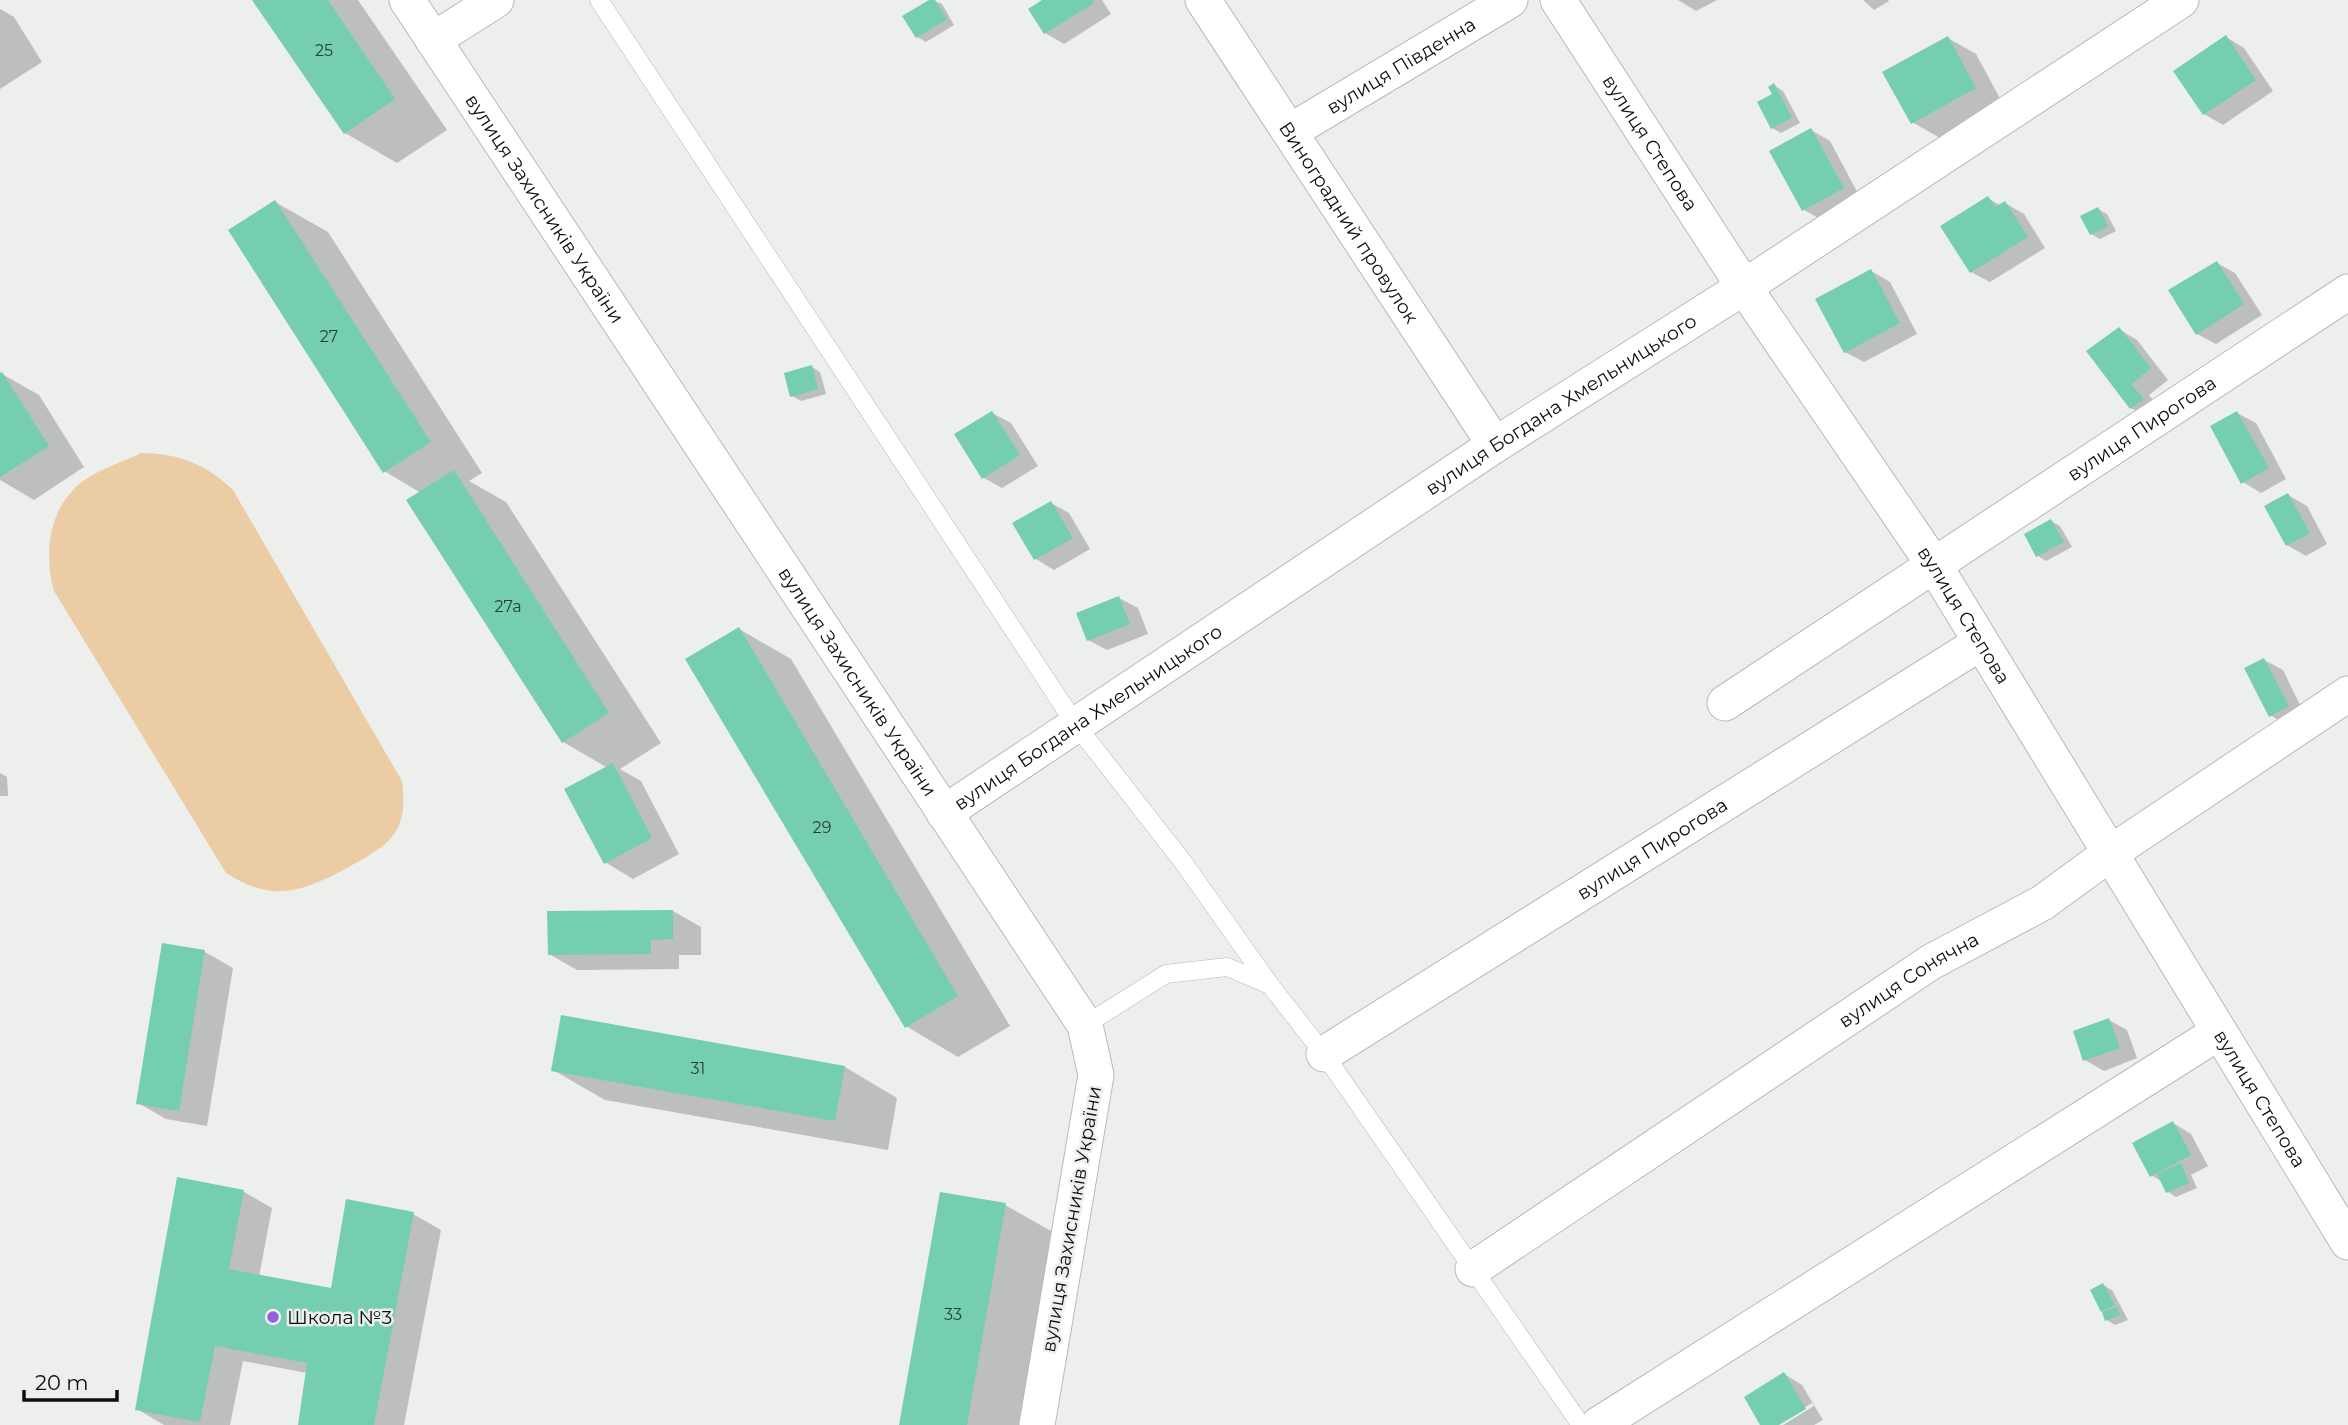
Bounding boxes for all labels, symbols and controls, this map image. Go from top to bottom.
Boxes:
street label: вулиця Південна [1322,12,1480,119]
house number: 25 [315,41,333,60]
street label: вулиця Степова [1598,71,1703,215]
street label: вулиця Захисників України [460,90,629,328]
street label: Виноградний провулок [1274,117,1423,328]
street label: вулиця Богдана Хмельницького [1421,309,1701,500]
house number: 27 [320,327,338,346]
street label: вулиця Пирогова [2063,371,2221,486]
street label: вулиця Степова [1913,542,2015,688]
street label: вулиця Захисників України [773,563,941,801]
house number: 27а [494,597,522,616]
street label: вулиця Богдана Хмельницького [950,620,1227,815]
street label: вулиця Пирогова [1573,793,1732,905]
house number: 29 [813,818,831,837]
street label: вулиця Сонячна [1834,928,1983,1033]
street label: вулиця Степова [2209,1026,2311,1172]
house number: 31 [691,1059,705,1078]
street label: вулиця Захисників України [1037,1084,1106,1354]
house number: 33 [944,1305,962,1324]
place label: Школа №3 [287,1306,392,1329]
marker: Школа №3 [265,1309,281,1325]
scale bar [24,1358,117,1402]
text: 20 m [35,1370,89,1395]

